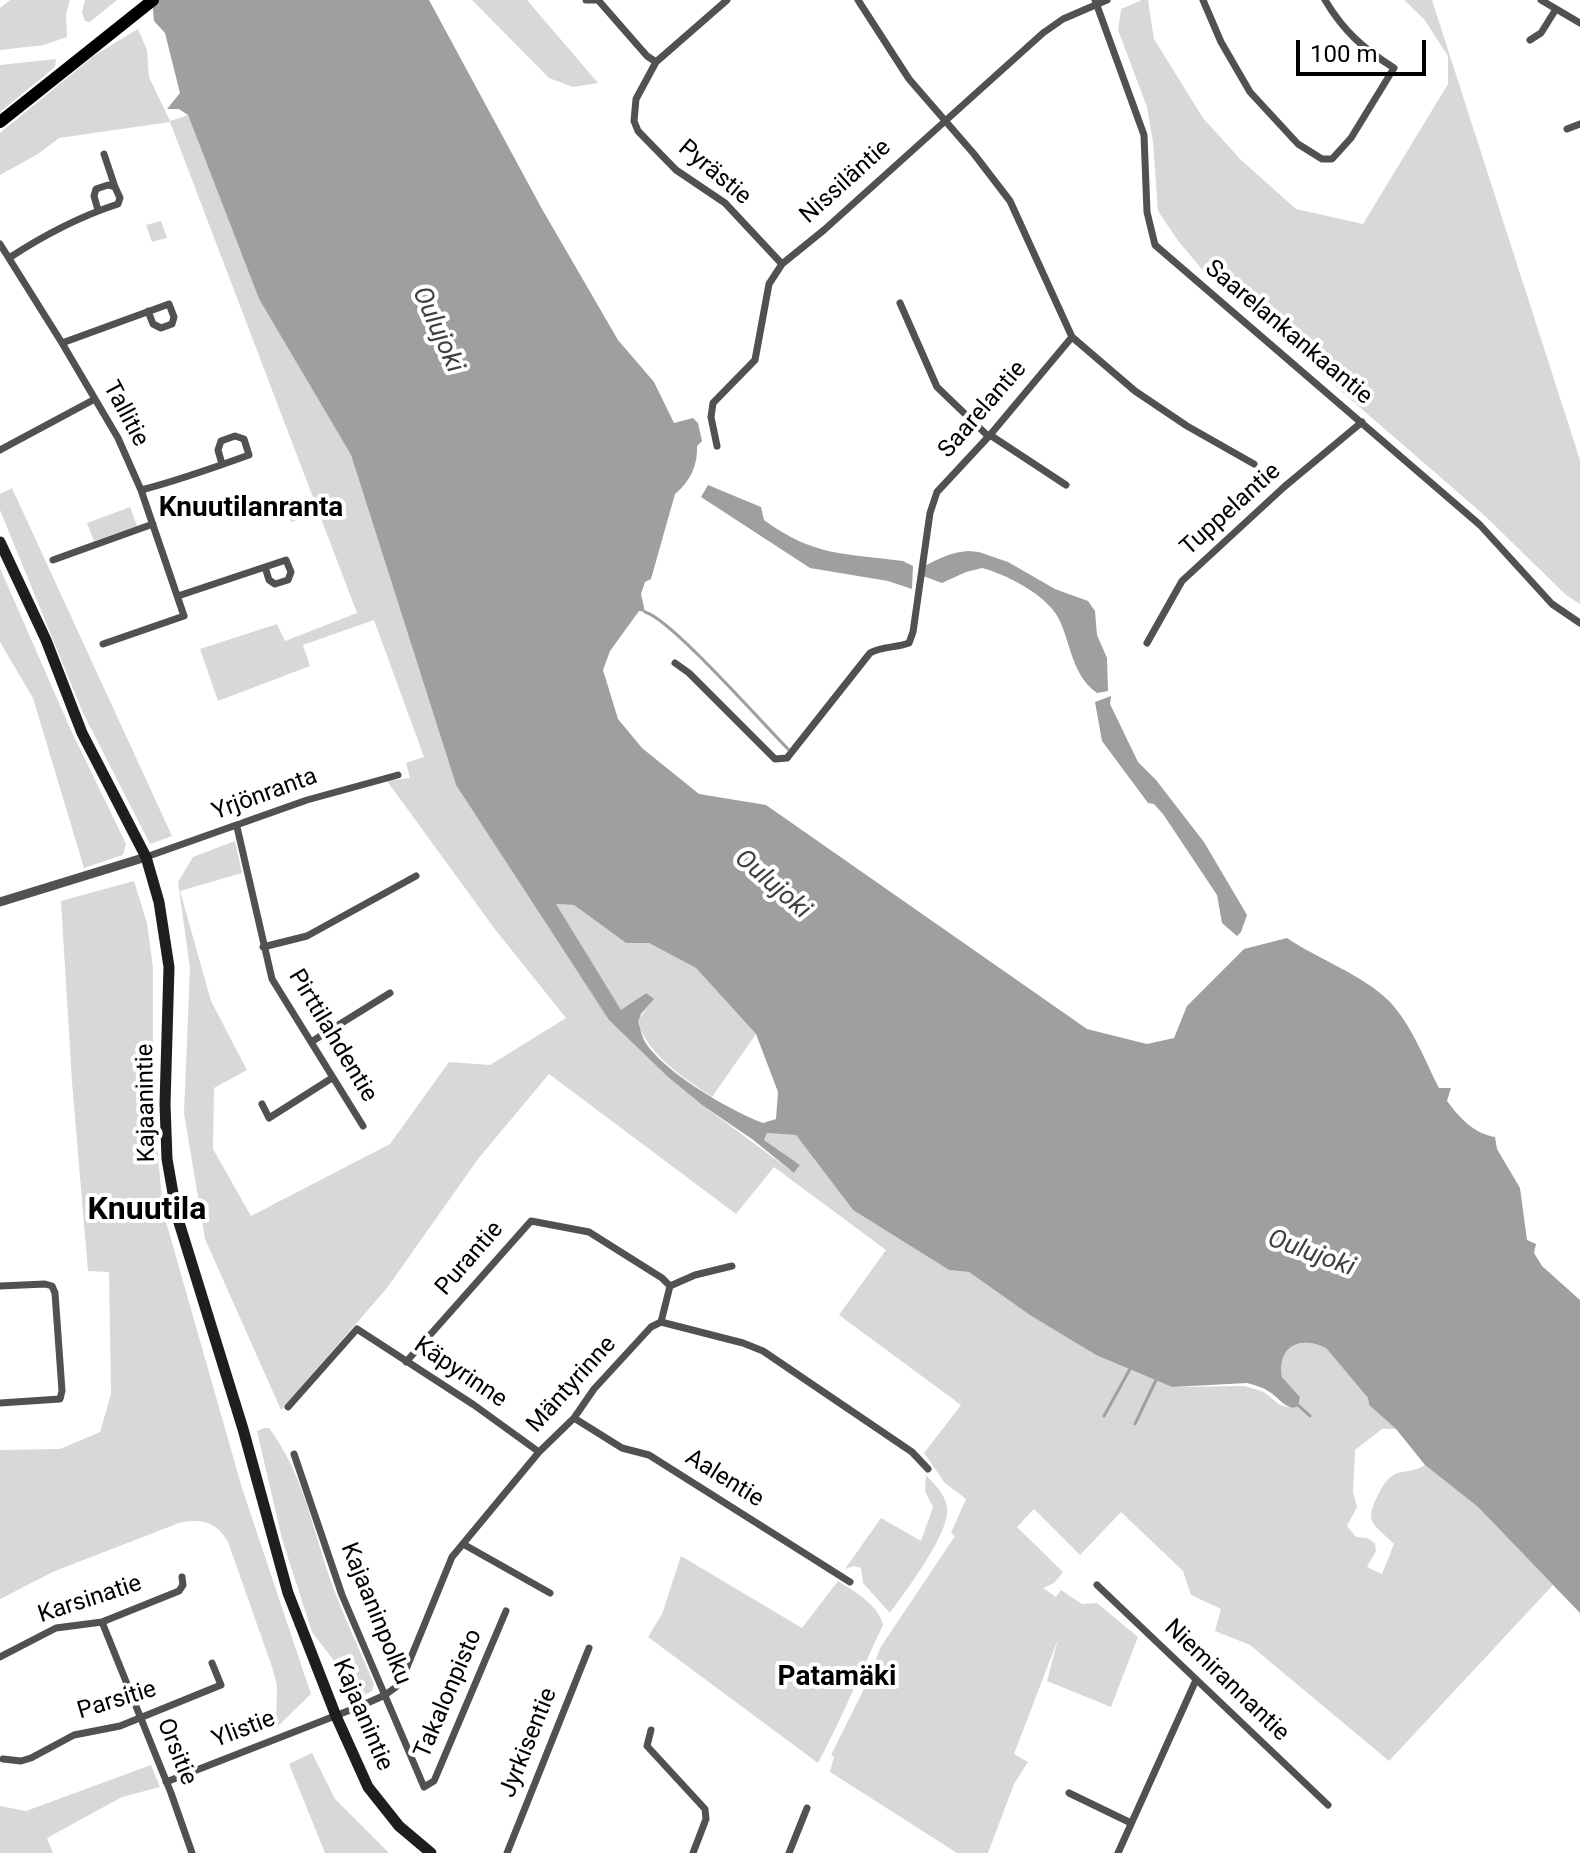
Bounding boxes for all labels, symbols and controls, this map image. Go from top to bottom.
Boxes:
scale bar [1300,24,1430,74]
text: 100 m [1310,40,1377,68]
street label: Pyrästie [672,134,756,212]
street label: Nissiläntie [795,134,897,230]
street label: Saarelankankaantie [1198,255,1378,411]
water label: Oulujoki [404,282,470,378]
street label: Saarelantie [933,355,1033,465]
street label: Tallitie [96,376,154,452]
street label: Tuppelantie [1175,458,1287,562]
district label: Knuutilanranta [159,492,343,526]
street label: Yrjönranta [209,763,321,827]
water label: Oulujoki [728,844,816,926]
street label: Pirttilahdentie [281,965,383,1107]
street label: Kajaanintie [132,1043,162,1163]
district label: Knuutila [88,1192,206,1230]
street label: Purantie [430,1216,510,1302]
water label: Oulujoki [1263,1224,1359,1284]
street label: Käpyrinne [408,1331,512,1415]
street label: Mäntyrinne [521,1331,623,1439]
street label: Aalentie [680,1444,768,1514]
street label: Kajaaninpolku [333,1539,417,1689]
street label: Karsinatie [35,1570,145,1630]
street label: Niemirannantie [1158,1614,1294,1748]
street label: Takalonpisto [409,1625,489,1763]
street label: Kajaanintie [326,1655,398,1775]
district label: Patamäki [778,1661,896,1695]
street label: Parsitie [74,1675,160,1727]
street label: Jyrkisentie [494,1684,564,1802]
street label: Ylistie [209,1705,279,1755]
street label: Orsitie [150,1714,202,1790]

